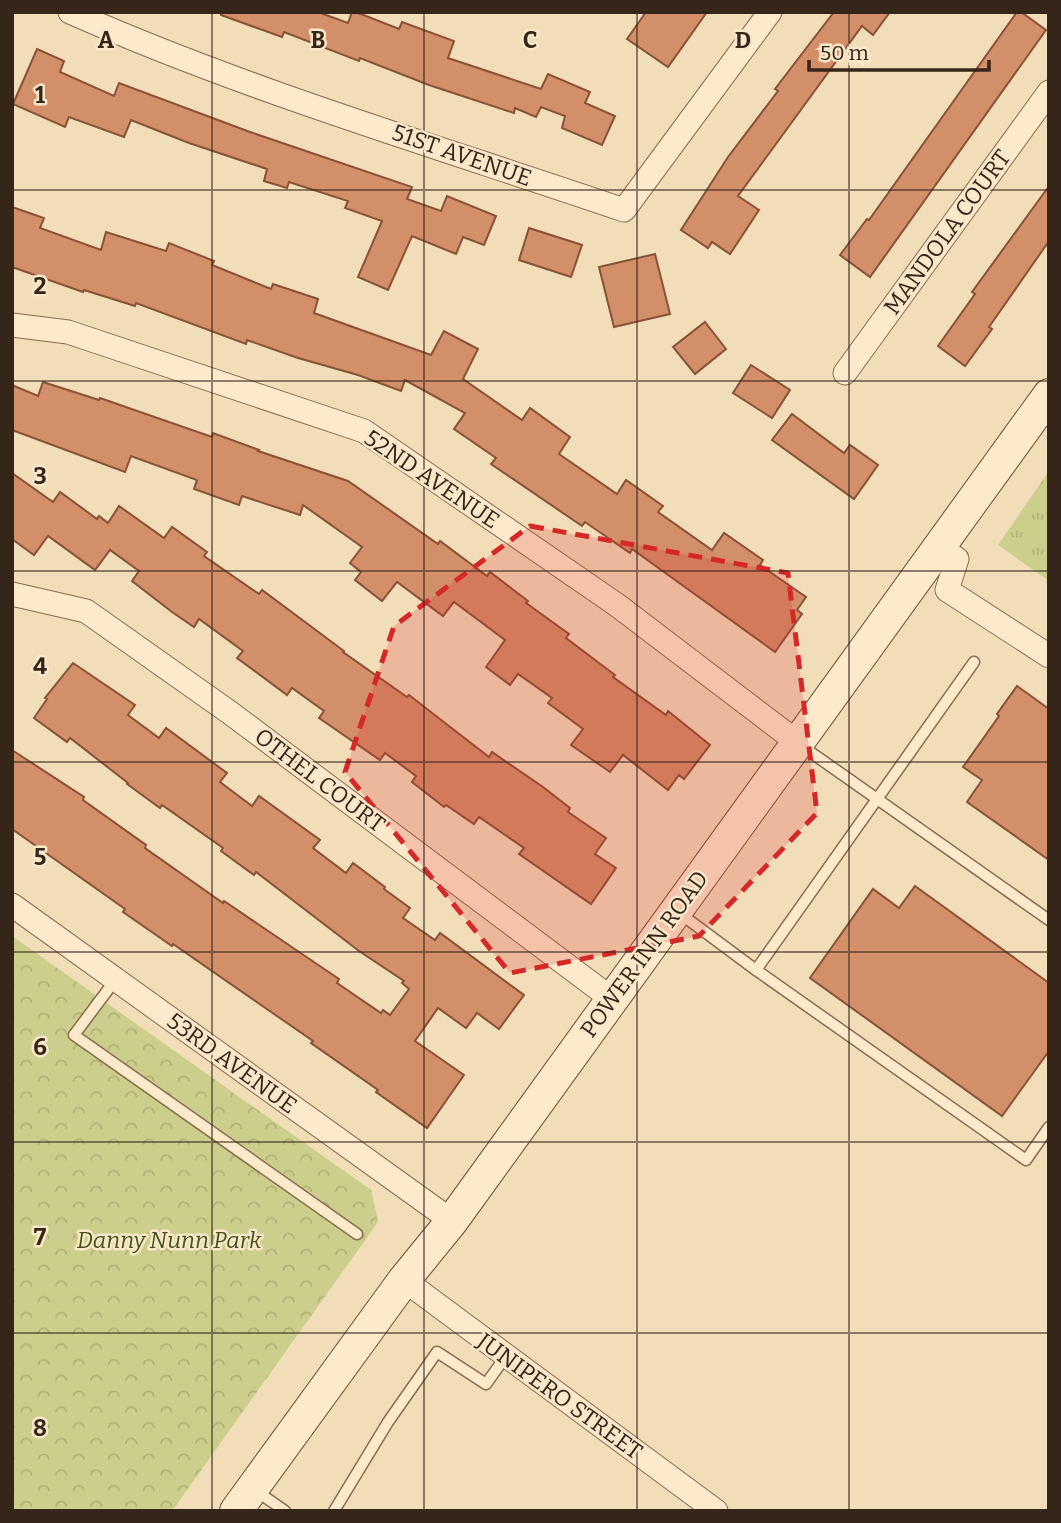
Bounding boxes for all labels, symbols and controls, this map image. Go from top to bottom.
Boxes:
text: A [98,26,115,54]
text: B [311,26,325,54]
text: C [523,26,537,54]
text: D [735,26,751,54]
scale bar [809,28,989,72]
text: 50 m [820,40,869,66]
text: 1 [35,81,45,109]
street label: 51ST AVENUE [389,118,535,192]
street label: MANDOLA COURT [878,144,1016,320]
text: 2 [34,272,47,300]
street label: 52ND AVENUE [359,424,505,534]
text: 3 [33,462,47,490]
text: 4 [33,652,47,680]
street label: OTHEL COURT [249,722,391,838]
text: 5 [34,843,46,871]
street label: POWER INN ROAD [574,865,714,1043]
street label: 53RD AVENUE [162,1007,302,1119]
text: 6 [33,1033,47,1061]
text: 7 [34,1223,47,1251]
park label: Danny Nunn Park [77,1226,262,1254]
street label: JUNIPERO STREET [471,1326,648,1465]
text: 8 [33,1414,47,1442]

